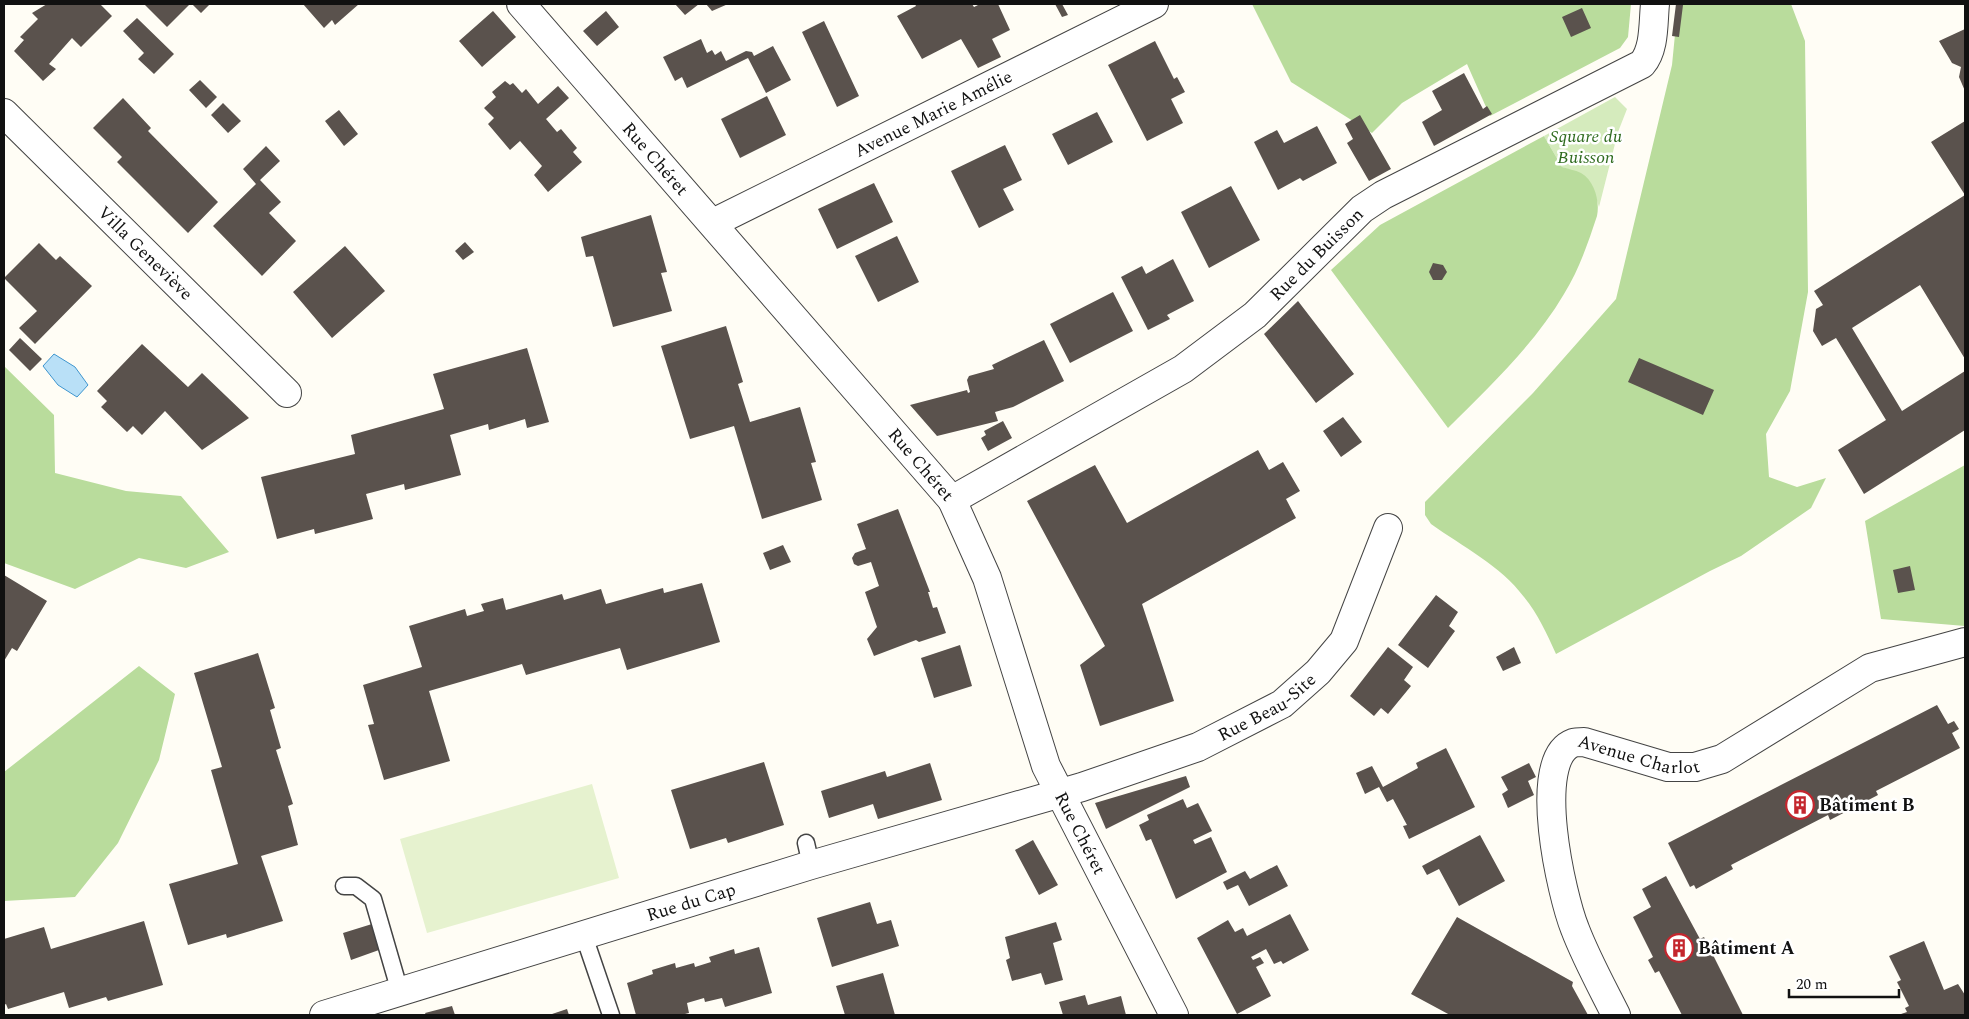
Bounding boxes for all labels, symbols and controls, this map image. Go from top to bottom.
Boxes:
street label: Avenue Marie Amélie [850,63,1017,165]
street label: Rue Chéret [615,116,695,202]
park label: Square du Buisson [1550,123,1623,171]
street label: Villa Geneviève [91,200,199,307]
street label: Rue du Buisson [1264,202,1370,307]
street label: Rue Chéret [881,422,960,508]
street label: Rue Beau-Site [1213,667,1322,749]
street label: Avenue Charlot [1574,728,1703,781]
street label: Rue Chéret [1047,787,1113,879]
building icon: Bâtiment B [1785,790,1815,820]
place label: Bâtiment B [1819,792,1915,819]
street label: Rue du Cap [643,876,739,929]
building icon: Bâtiment A [1664,933,1694,963]
place label: Bâtiment A [1698,935,1795,962]
scale bar [1789,966,1899,998]
text: 20 m [1796,973,1828,996]

